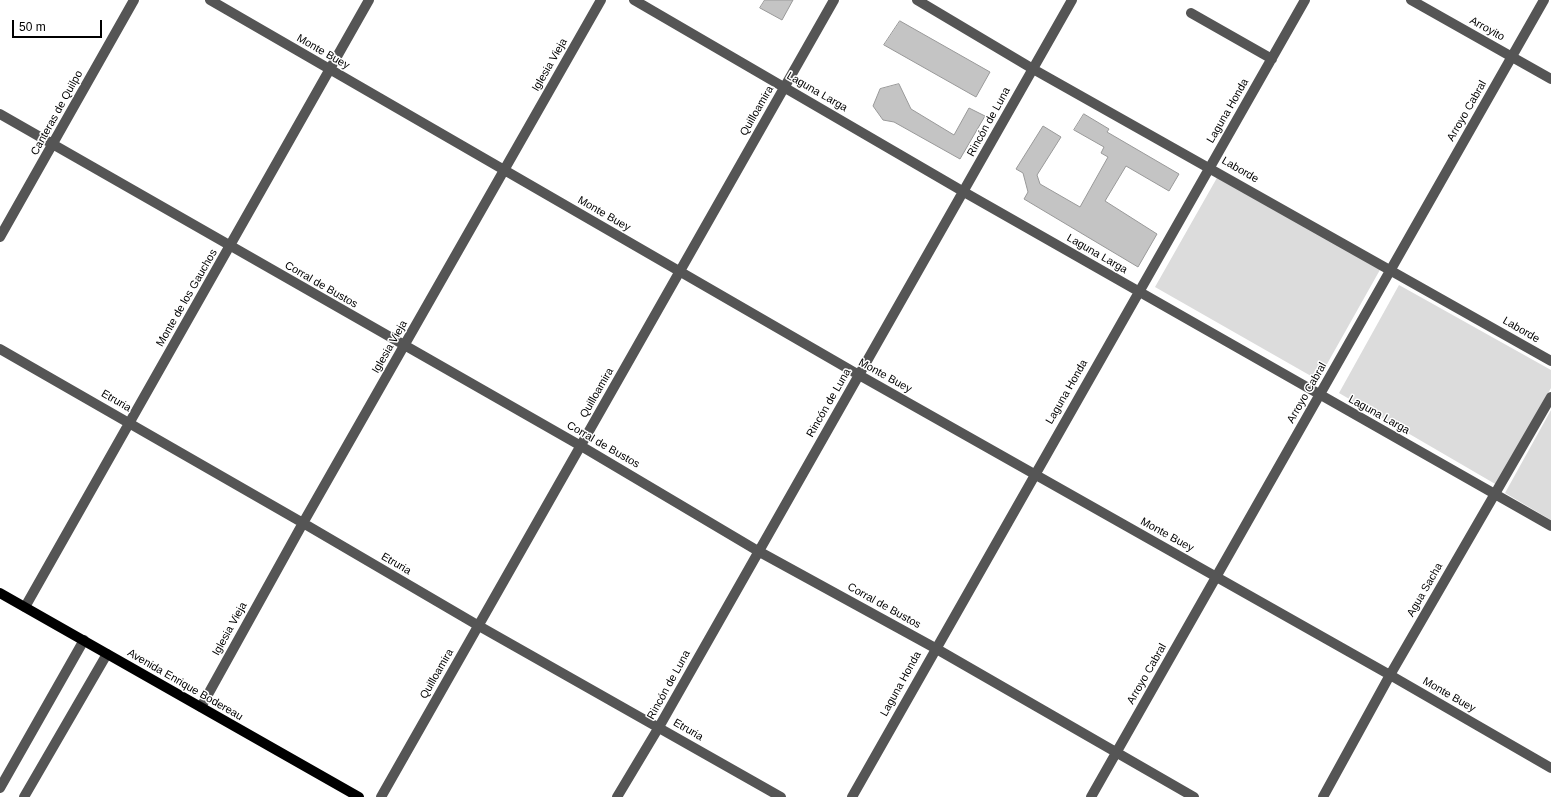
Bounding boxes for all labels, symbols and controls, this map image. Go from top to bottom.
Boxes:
scale bar [14,12,104,38]
street label: Arroyito [1467,14,1507,44]
text: 50 m [19,20,46,34]
street label: Monte Buey [294,32,352,72]
street label: Iglesia Vieja [530,36,570,94]
street label: Canteras de Quilpo [28,68,86,158]
street label: Laguna Larga [784,69,850,115]
street label: Laguna Honda [1204,76,1252,146]
street label: Arroyo Cabral [1444,78,1490,144]
street label: Quilloamira [737,84,777,138]
street label: Rincón de Luna [965,85,1013,159]
street label: Laborde [1219,154,1261,186]
street label: Monte Buey [575,194,633,234]
street label: Laguna Larga [1064,231,1130,277]
street label: Monte de los Gauchos [154,247,220,349]
street label: Corral de Bustos [282,259,360,311]
street label: Laborde [1500,314,1542,346]
street label: Iglesia Vieja [370,318,410,376]
street label: Monte Buey [856,356,914,396]
street label: Laguna Honda [1043,357,1091,427]
street label: Arroyo Cabral [1284,360,1330,426]
street label: Quilloamira [577,366,617,420]
street label: Rincón de Luna [804,366,854,440]
street label: Etruria [99,387,133,415]
street label: Laguna Larga [1346,393,1412,437]
street label: Corral de Bustos [564,419,642,471]
street label: Monte Buey [1138,515,1196,555]
street label: Etruria [379,550,413,578]
street label: Agua Sacha [1404,561,1446,619]
street label: Corral de Bustos [845,580,923,632]
street label: Iglesia Vieja [210,600,250,658]
street label: Arroyo Cabral [1124,641,1170,707]
street label: Avenida Enrique Bodereau [125,646,245,724]
street label: Quilloamira [417,647,457,701]
street label: Rincón de Luna [645,648,693,722]
street label: Laguna Honda [878,649,924,719]
street label: Monte Buey [1420,675,1478,715]
street label: Etruria [671,716,705,744]

